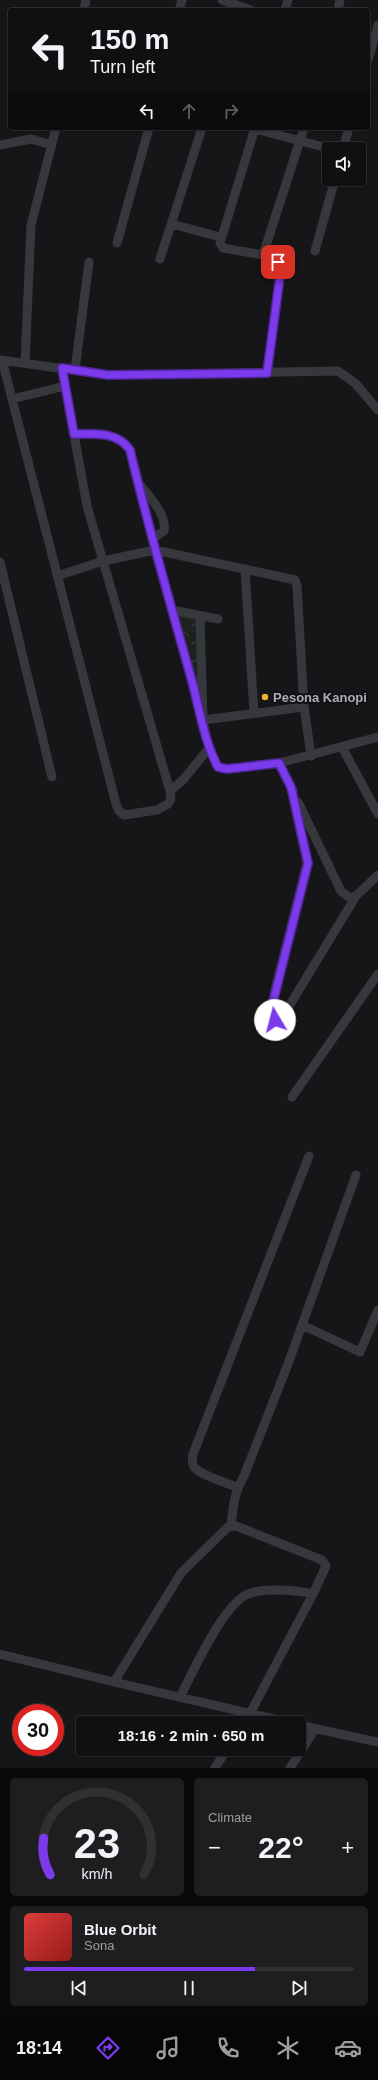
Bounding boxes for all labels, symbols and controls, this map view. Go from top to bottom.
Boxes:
icon: left [24,24,76,76]
text: 150 m [90,24,169,55]
text: Turn left [90,57,155,77]
icon: left [136,100,158,122]
icon: ahead [178,100,200,122]
icon: right [220,100,242,122]
map controls [322,142,366,186]
button: sound [322,142,366,186]
pin [261,245,295,279]
icon: arrive [267,251,289,273]
place label: Pesona Kanopi [273,690,367,705]
marker: Pesona Kanopi [260,692,270,702]
position arrow [254,999,296,1041]
speed limit sign: 30 [12,1704,64,1756]
text: 18:16 · 2 min · 650 m [118,1727,264,1744]
text: Climate [208,1810,252,1825]
text: 23 [74,1820,120,1867]
text: 22° [258,1831,304,1864]
text: − [208,1835,221,1860]
text: + [341,1835,354,1860]
text: km/h [82,1866,113,1882]
text: Blue Orbit [84,1921,157,1938]
text: Sona [84,1938,114,1953]
icon: previous [68,1977,90,1999]
icon: pause [178,1977,200,1999]
icon: next [288,1977,310,1999]
icon: directions [94,2034,122,2062]
icon: music [154,2034,182,2062]
icon: phone [214,2034,242,2062]
icon: climate [274,2034,302,2062]
icon: car [334,2034,362,2062]
text: 18:14 [16,2038,62,2058]

